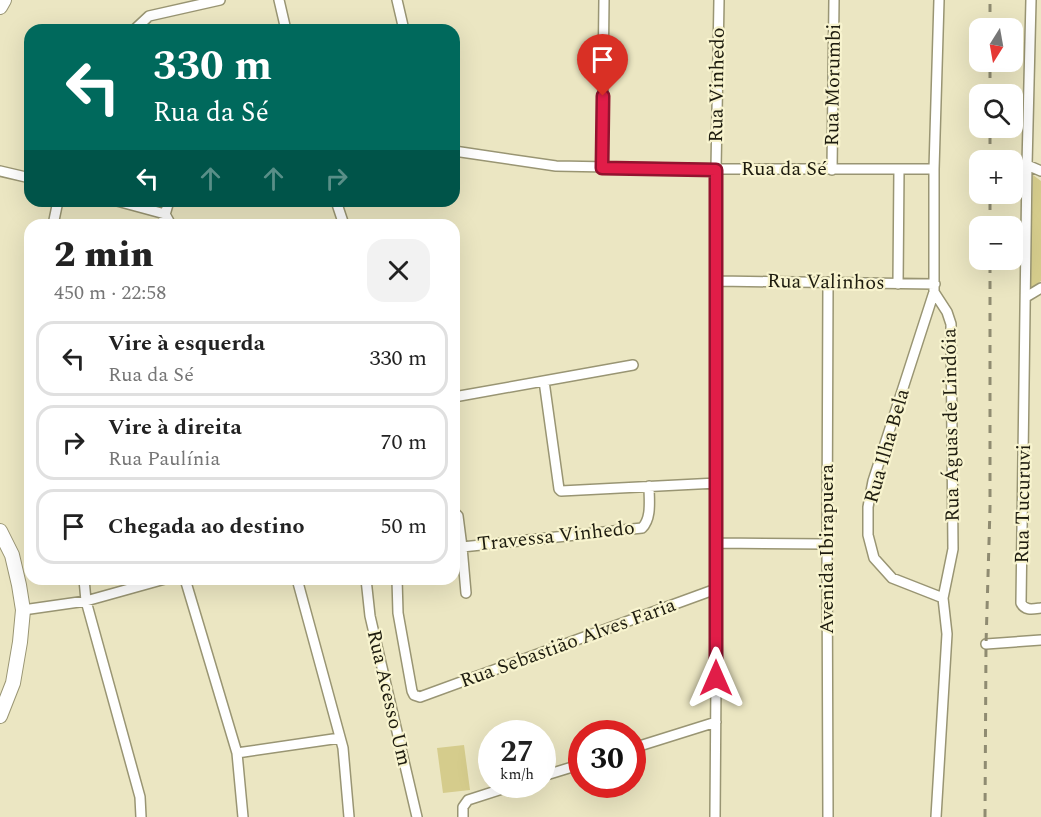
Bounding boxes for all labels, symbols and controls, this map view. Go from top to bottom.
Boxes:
north arrow [969,18,1023,72]
map controls [969,18,1023,270]
street label: Rua Morumbi [817,23,849,147]
street label: Rua Vinhedo [701,27,733,143]
pin [577,34,628,96]
text: 330 m [153,35,272,98]
icon: arrive [586,43,619,76]
icon: left [54,48,132,126]
button: search [969,84,1023,138]
text: Rua da Sé [153,92,269,134]
button: + [969,150,1023,204]
street label: Rua da Sé [741,154,827,184]
icon: left [131,162,164,195]
icon: ahead [194,162,227,195]
icon: ahead [257,162,290,195]
icon: right [320,162,353,195]
button: − [969,216,1023,270]
text: 2 min [54,228,154,283]
button: close [367,239,430,302]
street label: Rua Valinhos [767,266,885,298]
text: 450 m · 22:58 [54,278,166,308]
text: Vire à esquerda [108,327,265,360]
street label: Rua Águas de Lindóia [934,328,968,522]
icon: left [57,342,90,375]
text: 330 m [370,342,427,375]
text: Rua da Sé [108,360,194,390]
street label: Rua Ilha Bela [856,385,918,507]
text: Vire à direita [108,411,242,444]
icon: right [57,426,90,459]
text: 70 m [381,426,427,459]
text: Rua Paulínia [108,444,220,474]
street label: Rua Tucuruvi [1007,444,1039,564]
street label: Avenida Ibirapuera [812,463,842,634]
icon: arrive [57,510,90,543]
text: Chegada ao destino [108,510,305,543]
text: 50 m [381,510,427,543]
street label: Travessa Vinhedo [476,513,636,559]
street label: Rua Sebastião Alves Faria [456,590,680,696]
street label: Rua Acesso Um [359,627,419,769]
position arrow [684,646,748,710]
speed limit sign: 30 [568,720,646,798]
text: 27 [500,729,534,775]
text: km/h [500,763,534,786]

